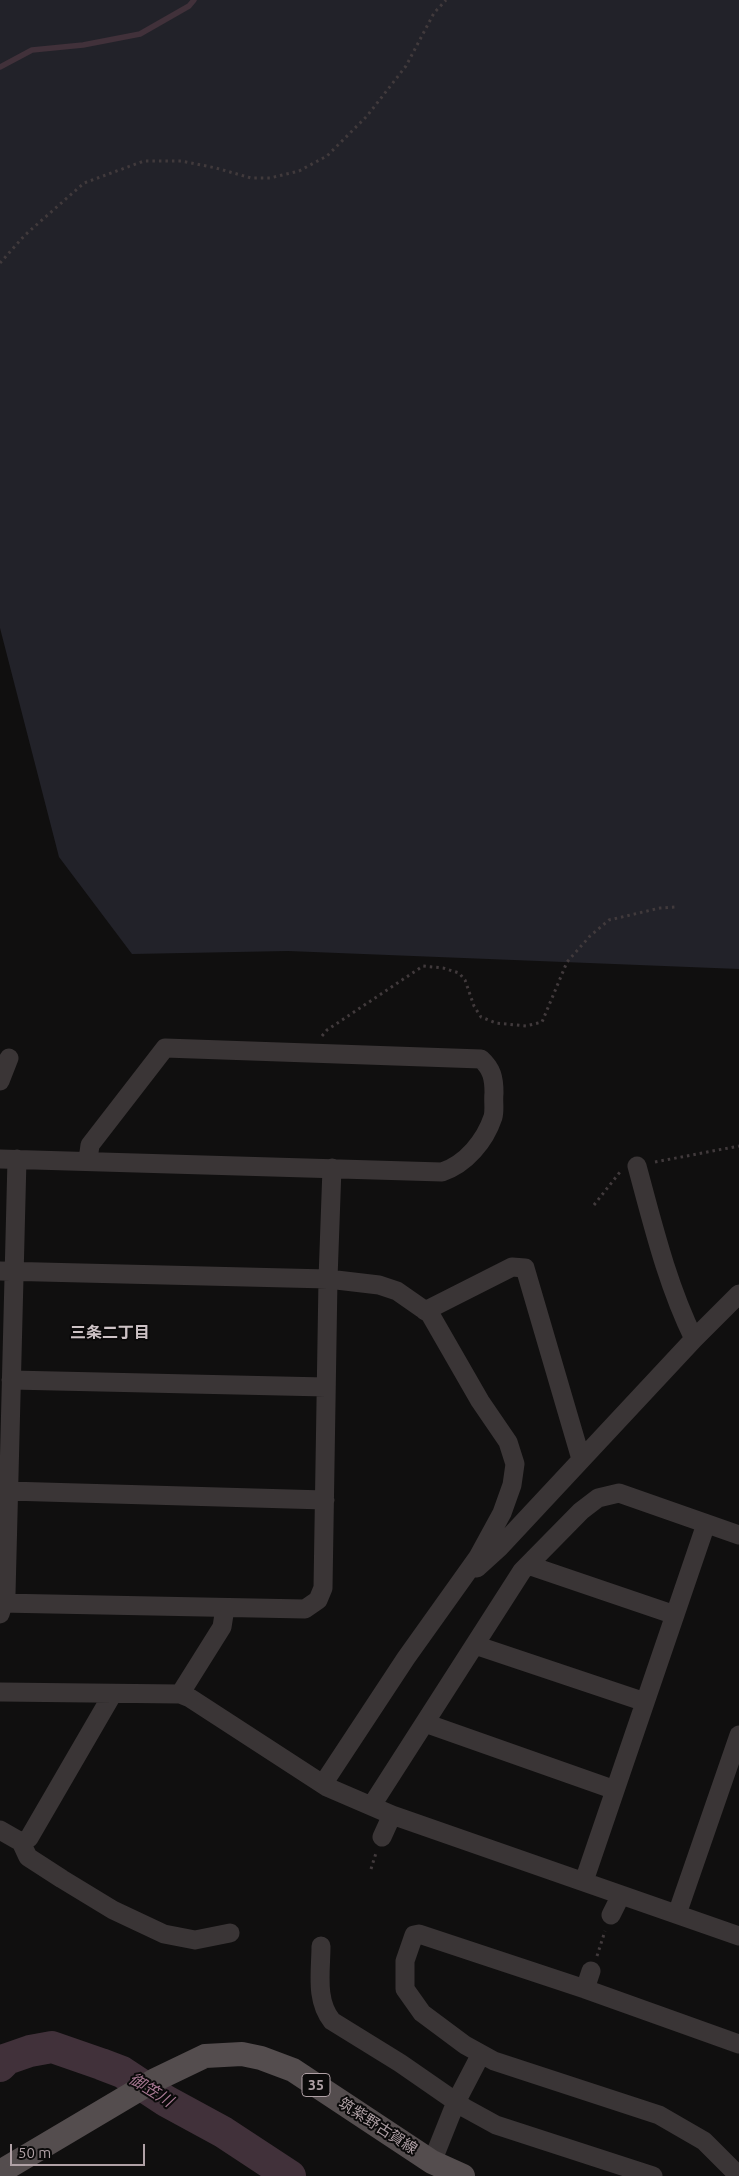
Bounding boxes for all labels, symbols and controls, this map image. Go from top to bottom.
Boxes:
district label: 三条二丁目 [70,1323,150,1343]
water label: 御笠川 [126,2069,176,2111]
road number: 35 [302,2074,330,2096]
street label: 筑紫野古賀線 [335,2094,421,2158]
scale bar [12,2134,148,2166]
text: 50 m [18,2144,51,2161]

